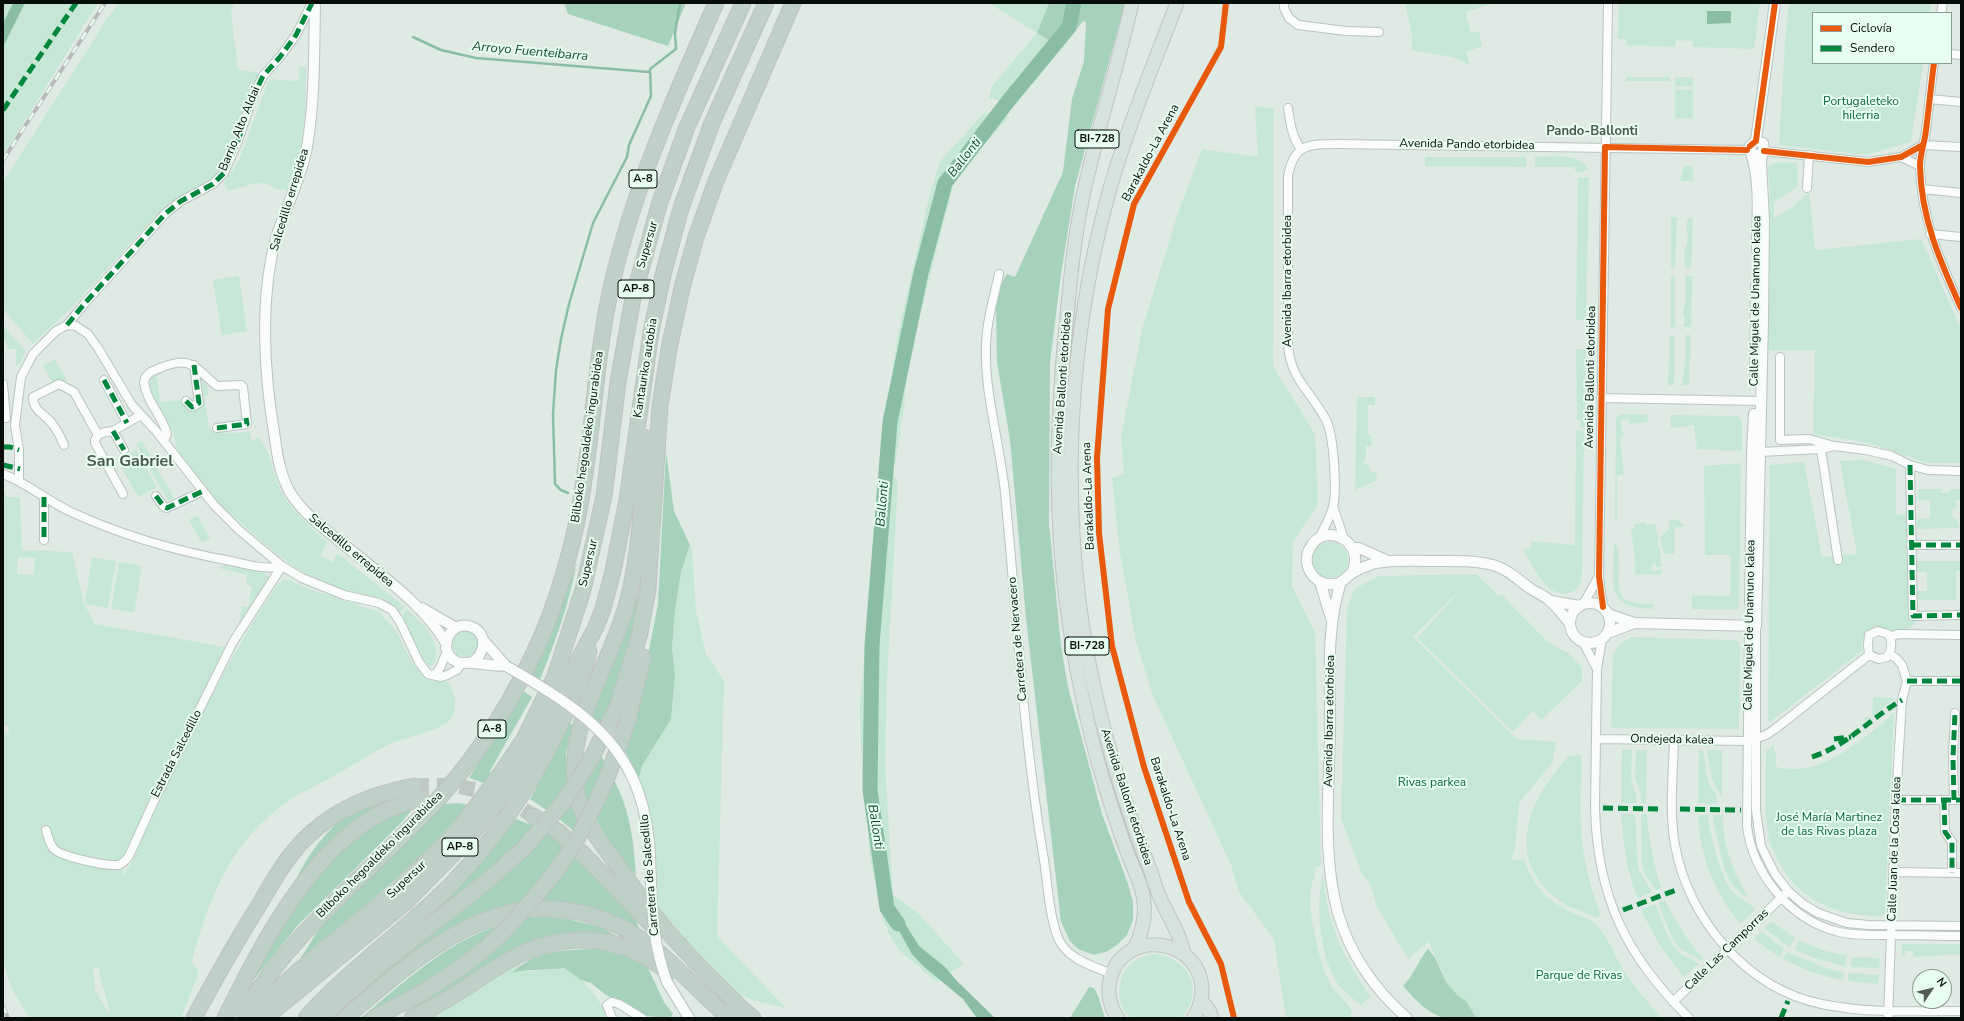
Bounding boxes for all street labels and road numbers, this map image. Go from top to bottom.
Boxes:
street label: Barrio Alto Aldai [216,85,264,173]
street label: Barakaldo-La Arena [1119,102,1183,204]
road number: BI-728 [1075,130,1119,148]
street label: Avenida Pando etorbidea [1399,137,1535,153]
street label: Salcedillo errepidea [268,147,312,253]
road number: A-8 [629,170,657,188]
street label: Avenida Ibarra etorbidea [1281,215,1295,347]
street label: Calle Miguel de Unamuno kalea [1747,215,1765,387]
street label: Supersur [634,220,662,270]
road number: AP-8 [618,280,654,298]
street label: Avenida Ballonti etorbidea [1583,305,1599,449]
street label: Avenida Ballonti etorbidea [1051,311,1075,455]
street label: Kantauriko autobia [631,317,661,419]
street label: Bilboko hegoaldeko ingurabidea [569,350,607,524]
street label: Barakaldo-La Arena [1080,442,1098,550]
street label: Salcedillo errepidea [306,511,396,591]
street label: Supersur [577,538,601,588]
street label: Calle Miguel de Unamuno kalea [1741,539,1759,711]
street label: Carretera de Nervacero [1005,576,1031,702]
road number: BI-728 [1065,637,1109,655]
street label: Avenida Ibarra etorbidea [1322,655,1338,787]
street label: Estrada Salcedillo [149,708,205,800]
road number: A-8 [478,720,506,738]
street label: Avenida Ballonti etorbidea [1097,727,1155,867]
street label: Ondejeda kalea [1630,732,1714,748]
street label: Barakaldo-La Arena [1146,755,1194,863]
street label: Calle Juan de la Cosa kalea [1885,776,1905,922]
street label: Bilboko hegoaldeko ingurabidea [314,789,446,921]
street label: Carretera de Salcedillo [637,813,663,937]
road number: AP-8 [442,838,478,856]
street label: Supersur [384,858,430,902]
street label: Calle Las Camporras [1682,906,1772,994]

